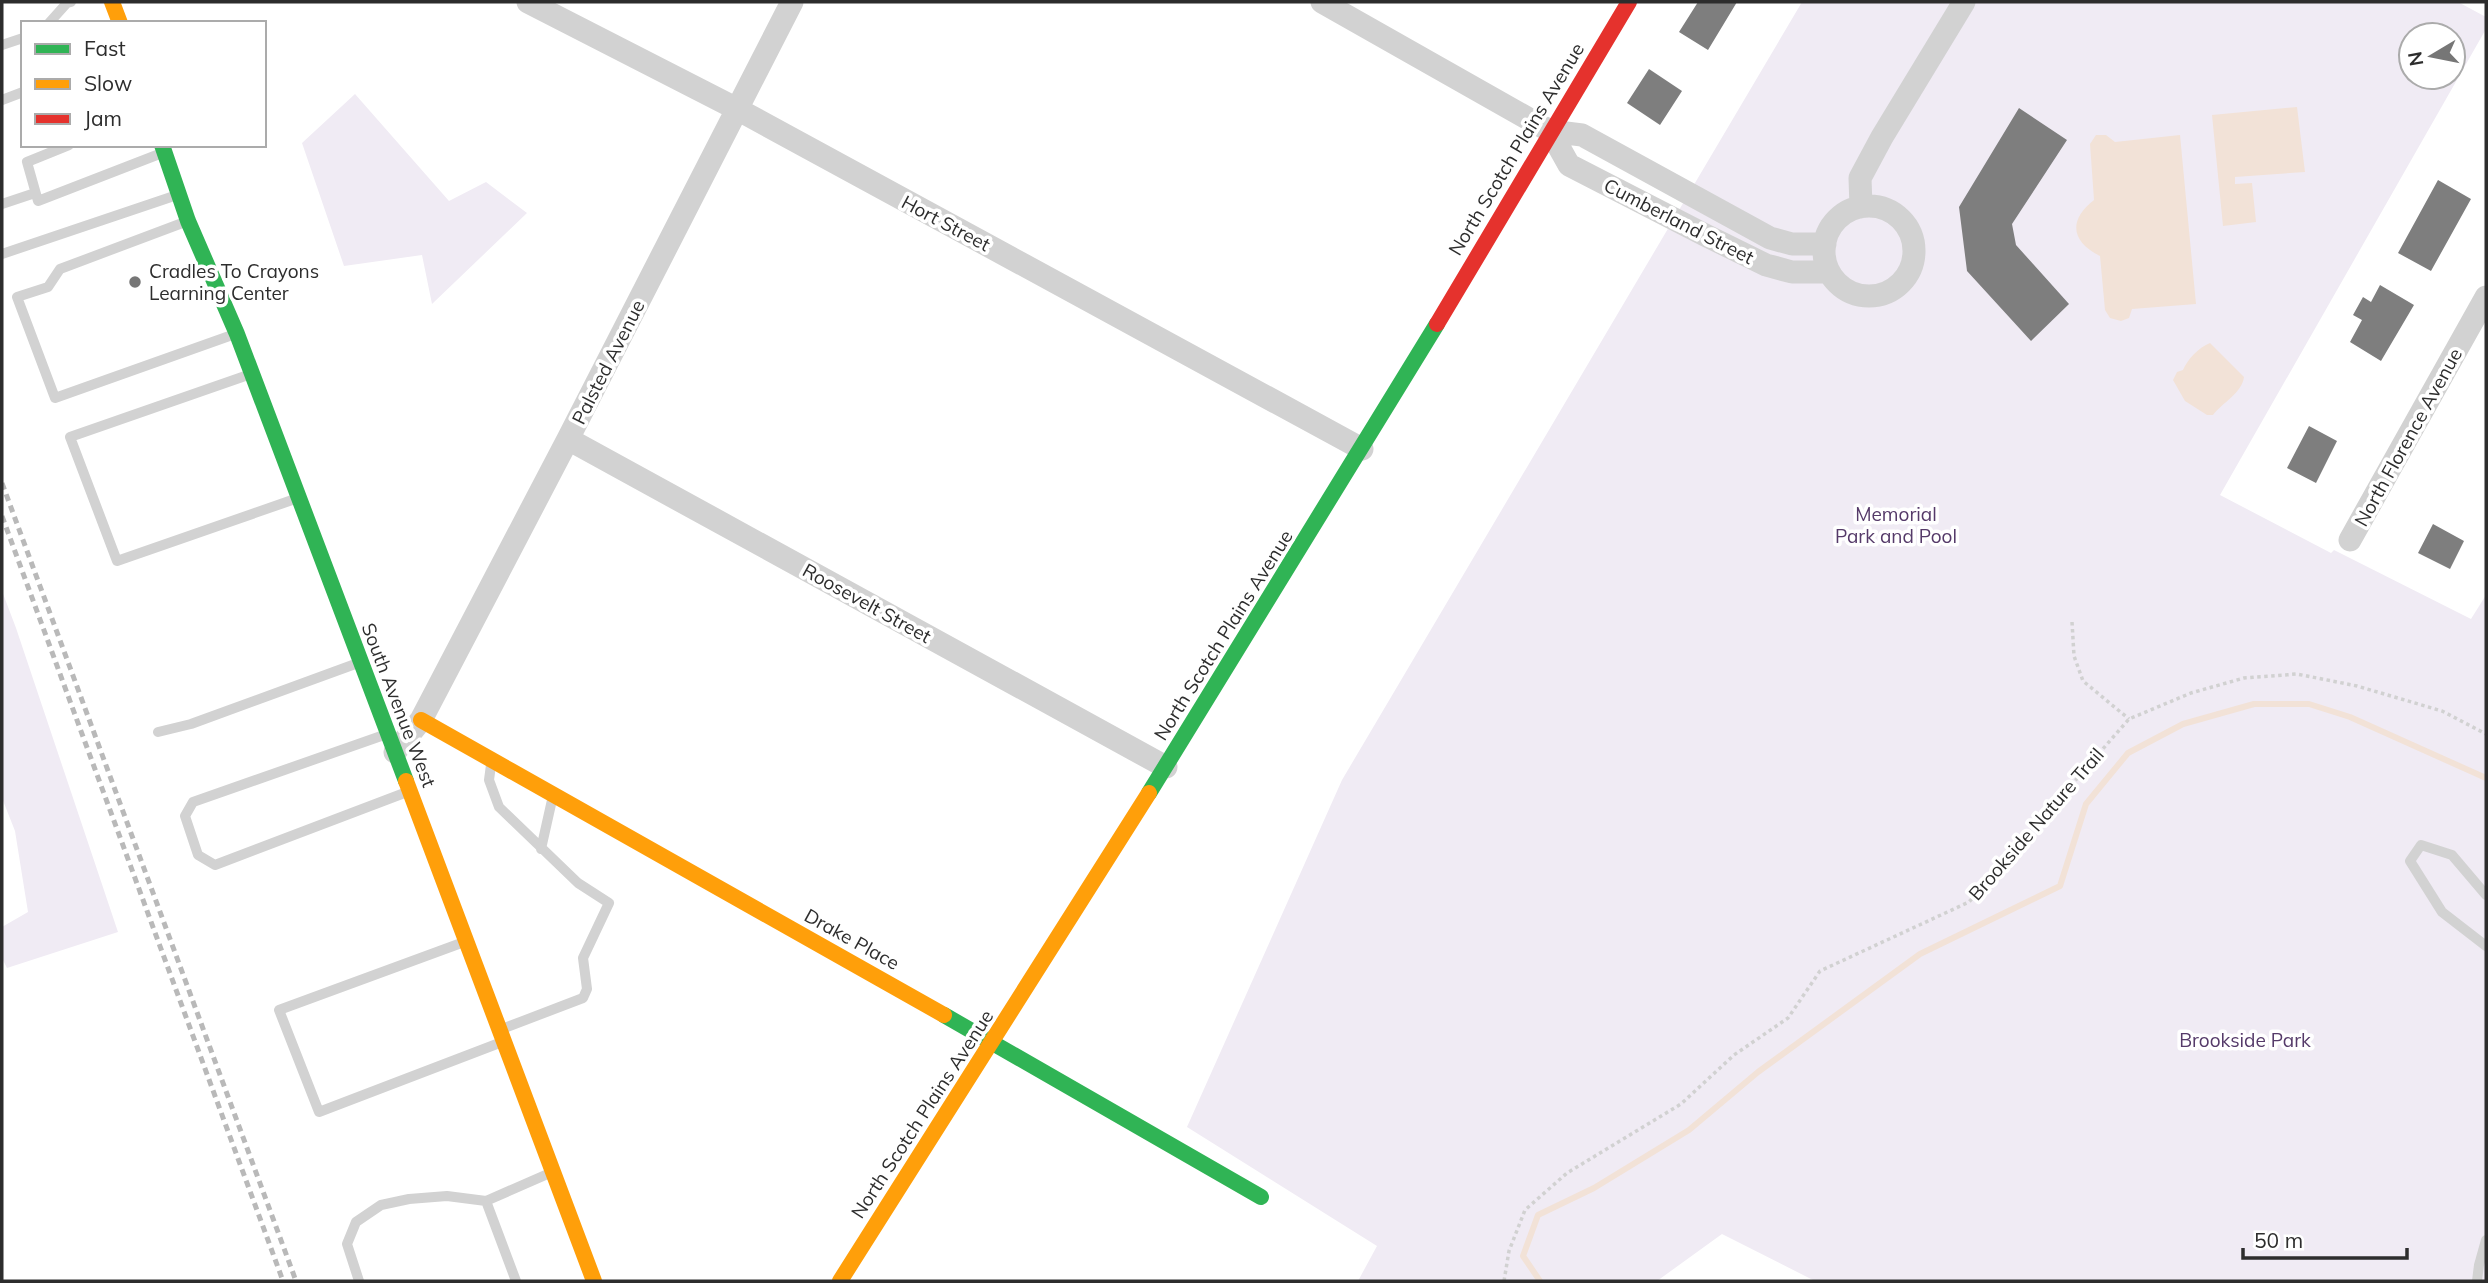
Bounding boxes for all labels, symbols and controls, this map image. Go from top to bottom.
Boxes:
legend [21,21,266,147]
north arrow [2397,21,2467,91]
text: Fast [84,35,126,61]
street label: North Scotch Plains Avenue [1443,38,1589,260]
text: N [2402,50,2428,68]
text: Slow [84,70,132,96]
text: Jam [84,105,122,131]
street label: Cumberland Street [1600,173,1758,269]
street label: Hort Street [898,190,995,257]
place label: Cradles To Crayons Learning Center [149,259,319,305]
marker: Cradles To Crayons Learning Center [127,274,143,290]
street label: Palsted Avenue [566,296,650,428]
street label: North Florence Avenue [2349,344,2467,530]
park label: Memorial Park and Pool [1835,502,1957,548]
street label: North Scotch Plains Avenue [1148,525,1298,745]
street label: Roosevelt Street [799,558,936,648]
street label: South Avenue West [357,620,441,791]
street label: Brookside Nature Trail [1963,743,2109,905]
street label: Drake Place [800,903,904,975]
street label: North Scotch Plains Avenue [846,1005,998,1223]
park label: Brookside Park [2179,1028,2311,1052]
scale bar [2243,1216,2408,1260]
text: 50 m [2254,1227,2303,1253]

